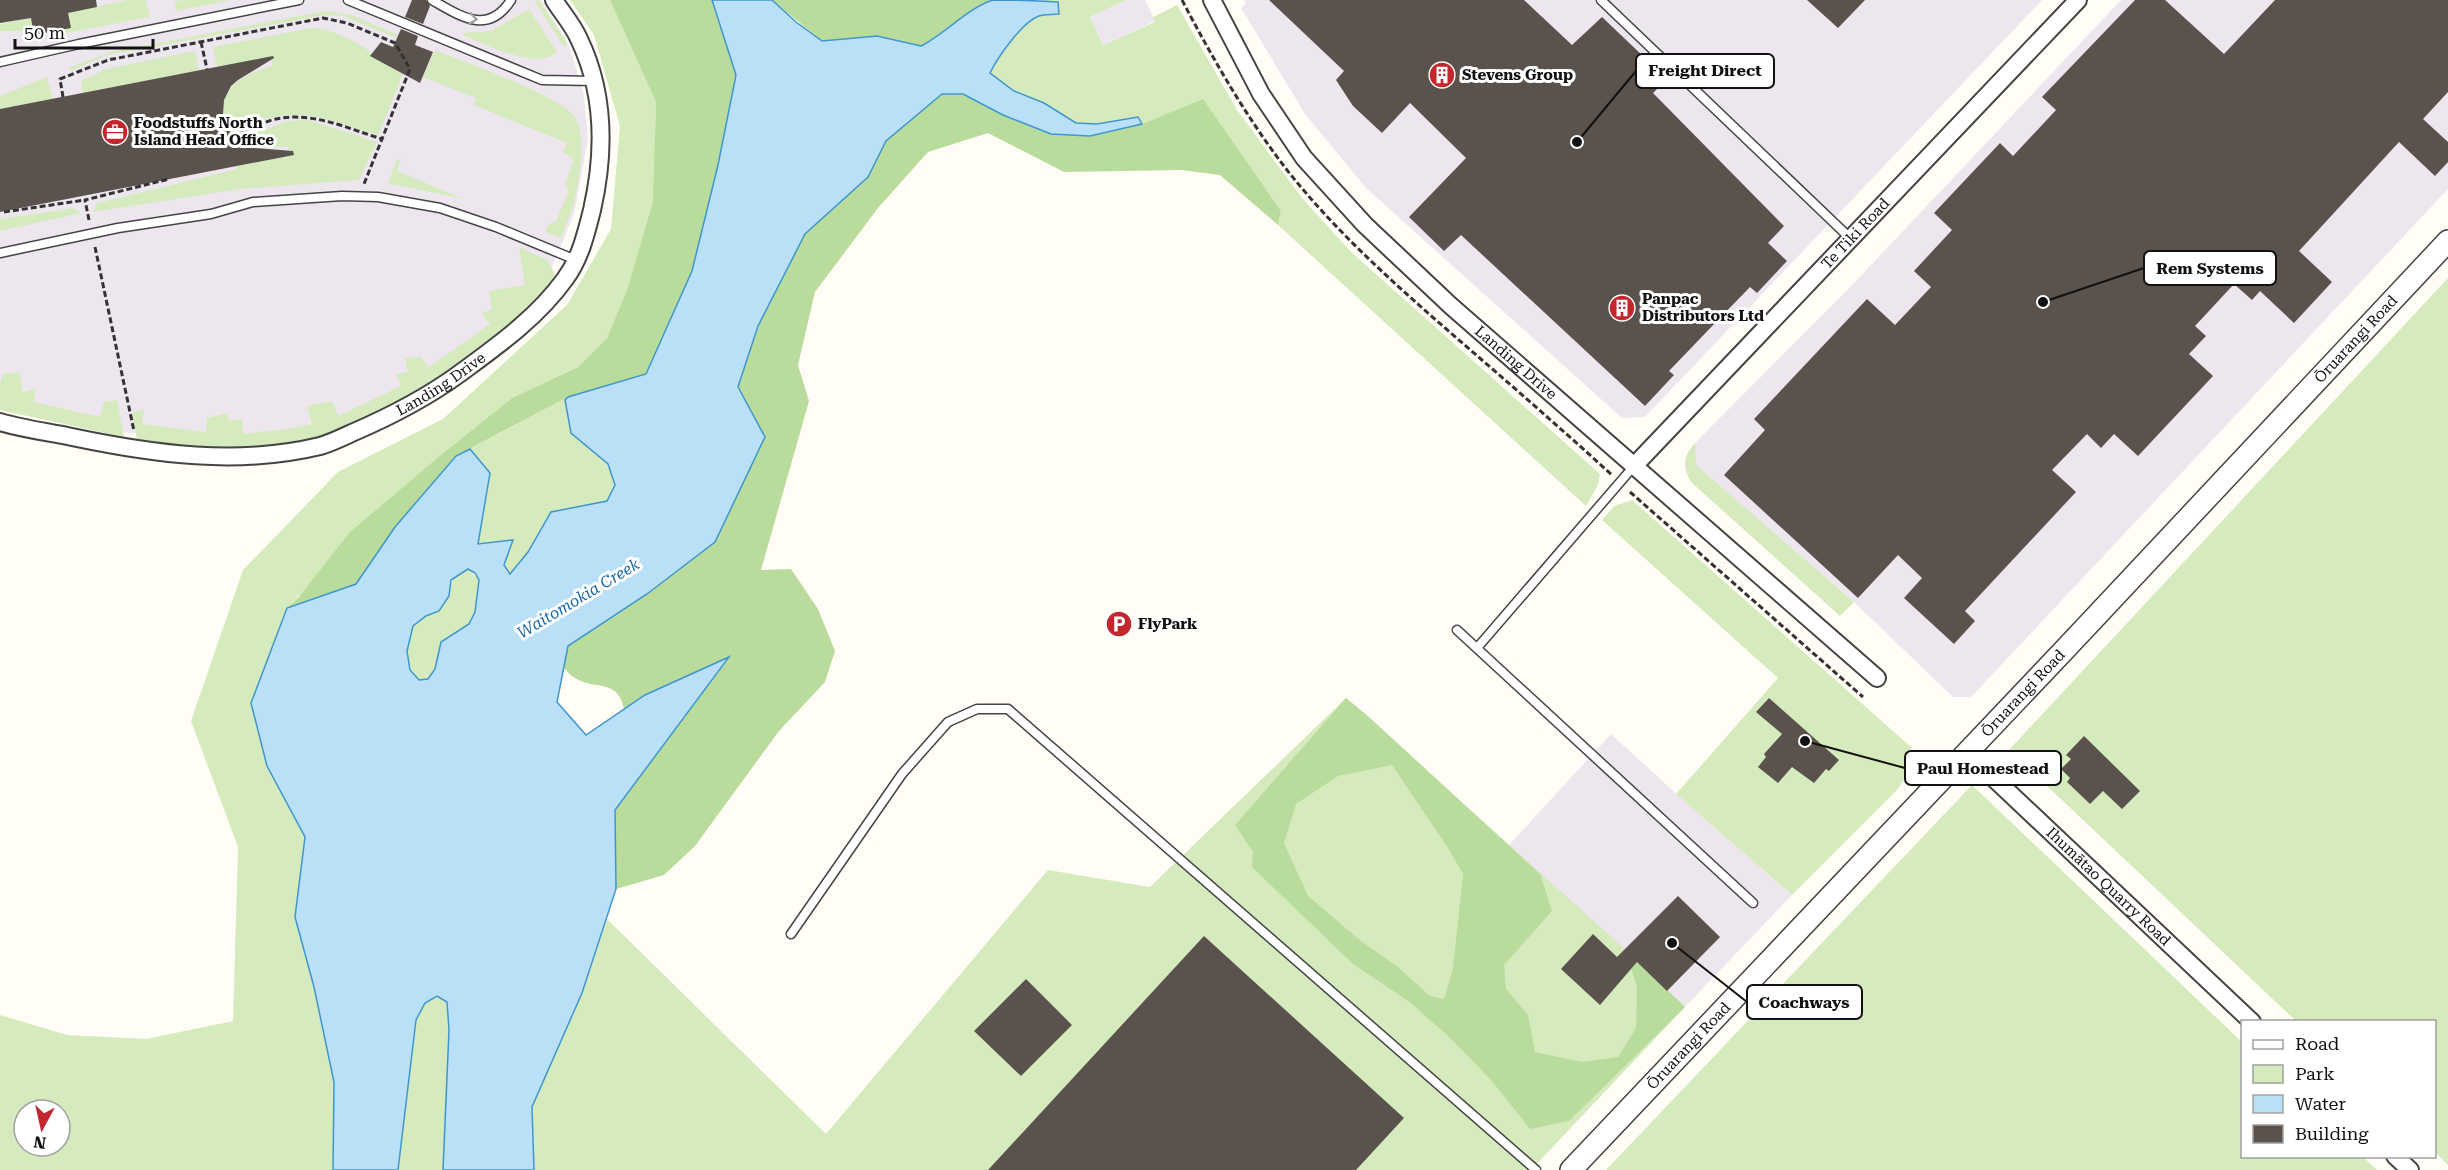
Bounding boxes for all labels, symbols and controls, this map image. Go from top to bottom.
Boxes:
scale bar [15,12,153,50]
one-way arrow [469,12,478,24]
text: 50 m [24,22,65,43]
callout: Freight Direct [1636,54,1774,88]
building icon: Stevens Group [1427,60,1457,90]
text: Freight Direct [1648,61,1762,80]
place label: Stevens Group [1462,66,1573,84]
place label: Foodstuffs North Island Head Office [134,114,274,149]
office icon: Foodstuffs North Island Head Office [100,117,130,147]
street label: Te Tiki Road [1818,194,1894,273]
callout: Rem Systems [2144,251,2276,285]
text: Rem Systems [2156,259,2264,278]
place label: Panpac Distributors Ltd [1642,290,1764,325]
street label: Ōruarangi Road [2311,291,2402,387]
building icon: Panpac Distributors Ltd [1607,293,1637,323]
street label: Landing Drive [1471,322,1561,403]
street label: Landing Drive [393,349,489,420]
water label: Waitomokia Creek [514,554,643,642]
parking icon: FlyPark [1104,609,1134,639]
place label: FlyPark [1138,615,1198,633]
street label: Ōruarangi Road [1978,646,2069,741]
callout: Paul Homestead [1905,751,2061,785]
text: Paul Homestead [1917,759,2049,778]
street label: Ihumātao Quarry Road [2043,824,2175,950]
callout: Coachways [1747,985,1862,1019]
text: Coachways [1759,993,1849,1012]
street label: Ōruarangi Road [1643,998,1735,1093]
legend [2241,1020,2436,1158]
text: Road [2295,1033,2340,1054]
text: Park [2295,1063,2335,1084]
text: Water [2295,1093,2346,1114]
north arrow [12,1098,72,1158]
text: Building [2295,1123,2369,1144]
text: N [33,1132,47,1153]

